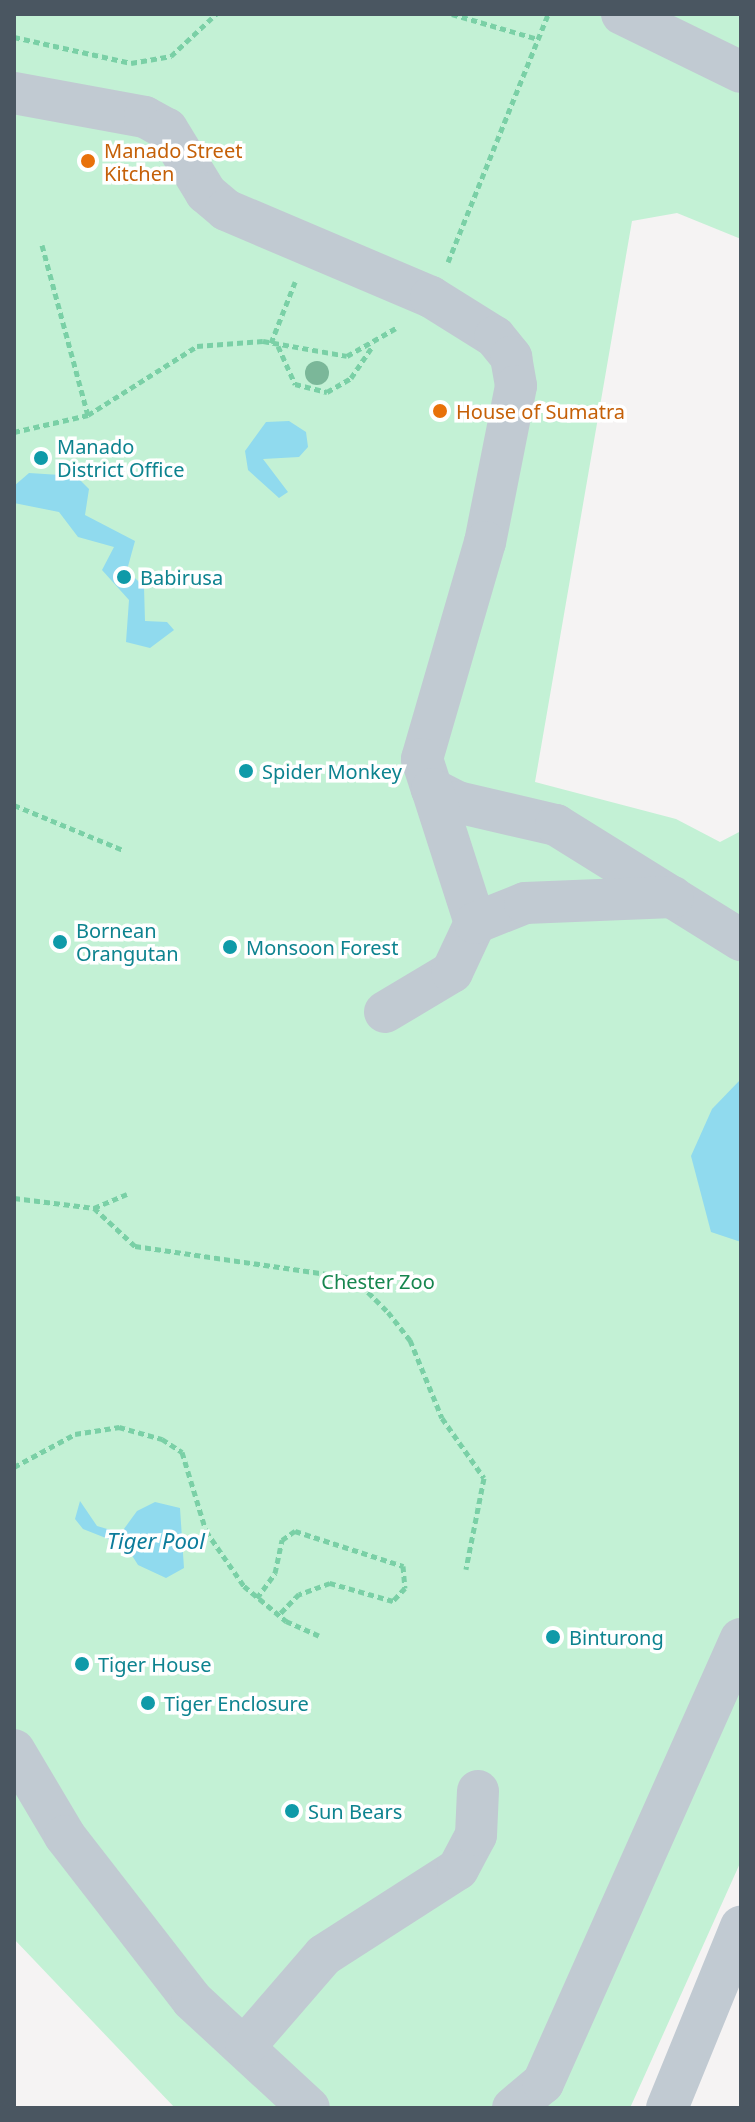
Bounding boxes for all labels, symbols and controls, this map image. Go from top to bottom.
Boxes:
place label: Manado Street Kitchen [104,138,242,185]
marker: Manado Street Kitchen [79,152,97,170]
place label: House of Sumatra [456,399,625,423]
marker: House of Sumatra [431,402,449,420]
place label: Manado District Office [57,434,184,481]
marker: Manado District Office [32,449,50,467]
place label: Babirusa [140,565,223,589]
marker: Babirusa [115,568,133,586]
place label: Spider Monkey [262,759,402,783]
marker: Spider Monkey [237,762,255,780]
place label: Bornean Orangutan [76,918,179,965]
marker: Bornean Orangutan [51,933,69,951]
place label: Monsoon Forest [246,935,398,959]
marker: Monsoon Forest [221,938,239,956]
park label: Chester Zoo [321,1269,435,1293]
water label: Tiger Pool [107,1528,205,1554]
place label: Binturong [569,1625,664,1649]
marker: Binturong [544,1628,562,1646]
place label: Tiger House [98,1652,211,1676]
marker: Tiger House [73,1655,91,1673]
place label: Tiger Enclosure [164,1691,309,1715]
marker: Tiger Enclosure [139,1694,157,1712]
place label: Sun Bears [308,1799,402,1823]
marker: Sun Bears [283,1802,301,1820]

